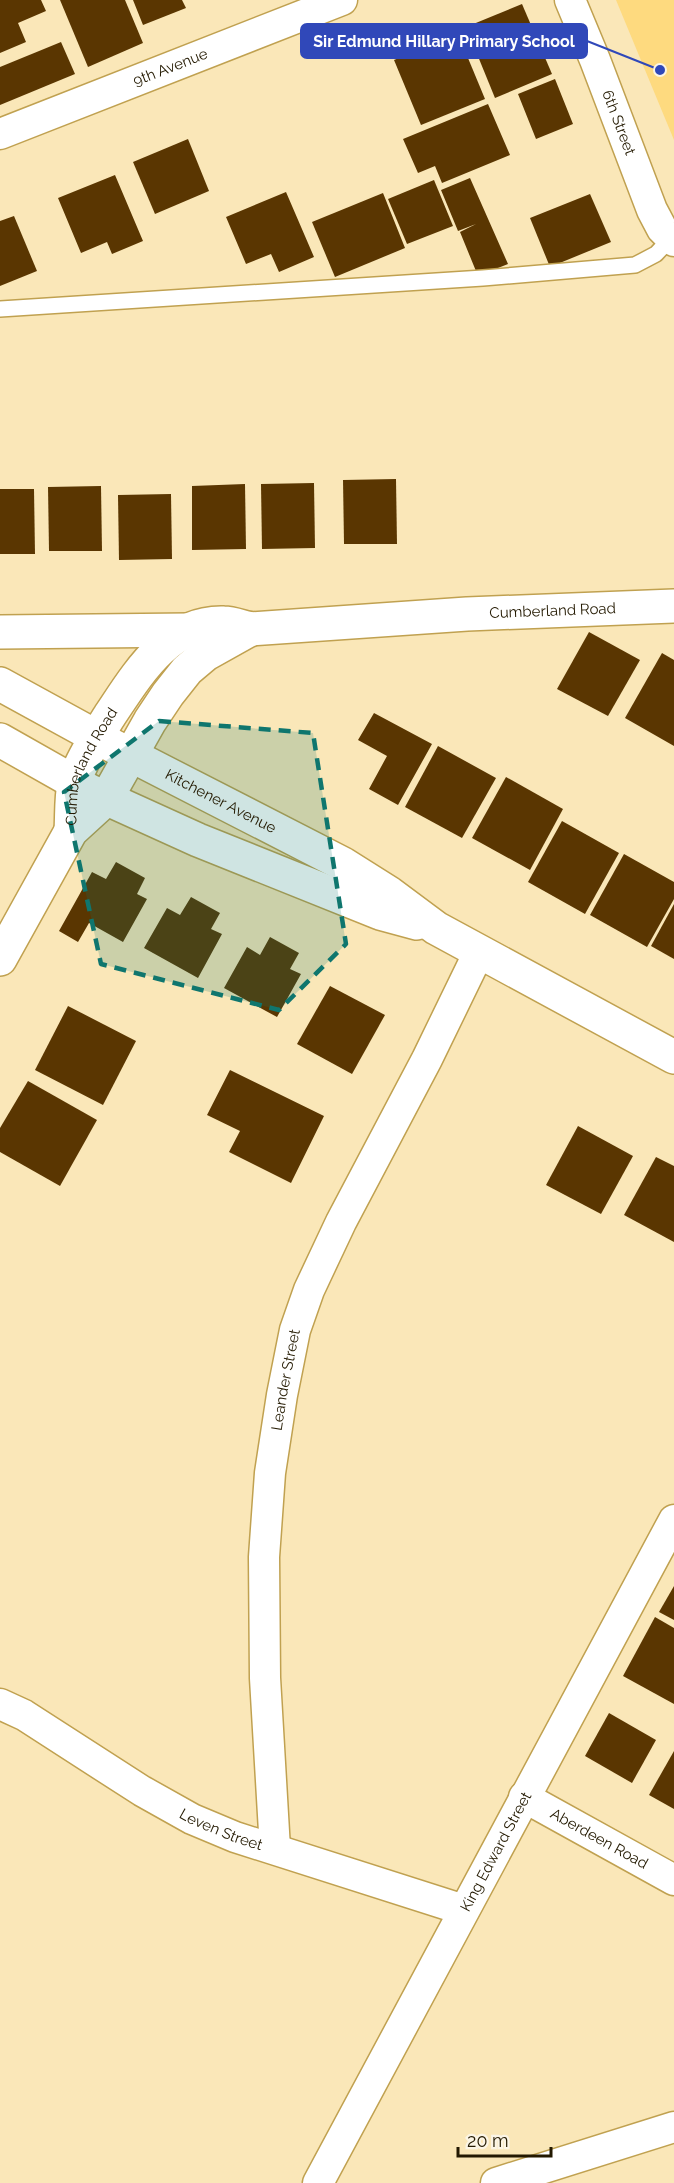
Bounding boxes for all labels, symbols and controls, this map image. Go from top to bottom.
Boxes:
callout: Sir Edmund Hillary Primary School [301,24,587,58]
text: Sir Edmund Hillary Primary School [313,32,576,51]
street label: 9th Avenue [130,44,210,90]
street label: 6th Street [598,88,639,158]
street label: Cumberland Road [489,599,616,622]
street label: Cumberland Road [62,704,121,826]
street label: Kitchener Avenue [162,765,279,837]
street label: Leander Street [268,1328,304,1432]
street label: King Edward Street [456,1789,535,1915]
street label: Aberdeen Road [547,1804,651,1873]
street label: Leven Street [176,1805,265,1854]
scale bar [458,2120,551,2158]
text: 20 m [467,2130,509,2151]

